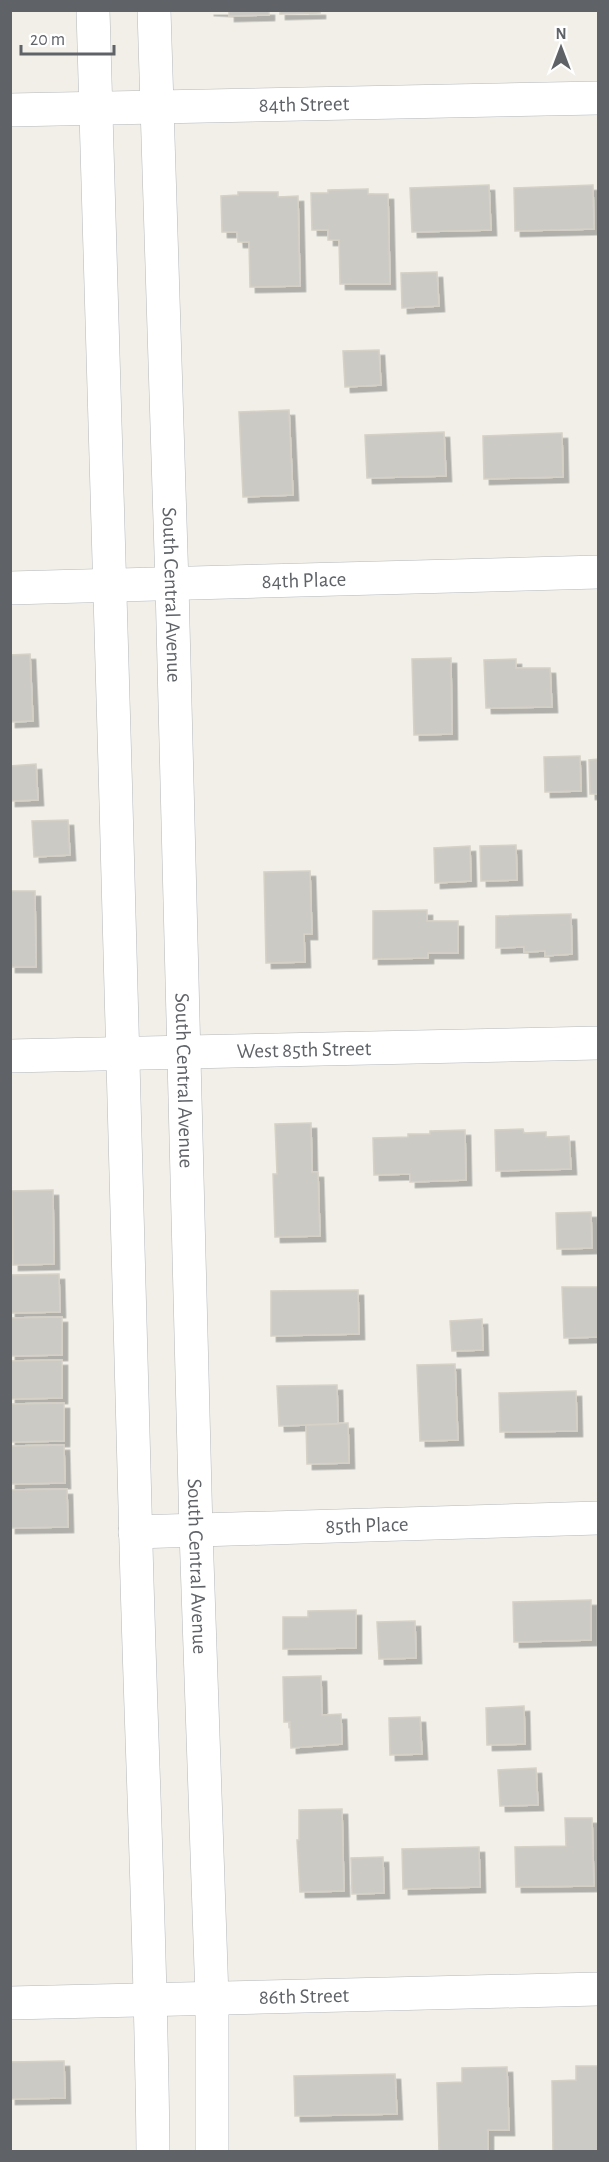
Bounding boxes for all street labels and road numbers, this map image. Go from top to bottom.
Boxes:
street label: 84th Street [258,93,350,116]
street label: South Central Avenue [159,507,184,683]
street label: 84th Place [261,569,347,592]
street label: South Central Avenue [171,993,197,1169]
street label: West 85th Street [236,1038,372,1062]
street label: South Central Avenue [184,1478,210,1654]
street label: 85th Place [325,1514,409,1537]
street label: 86th Street [258,1985,350,2008]

